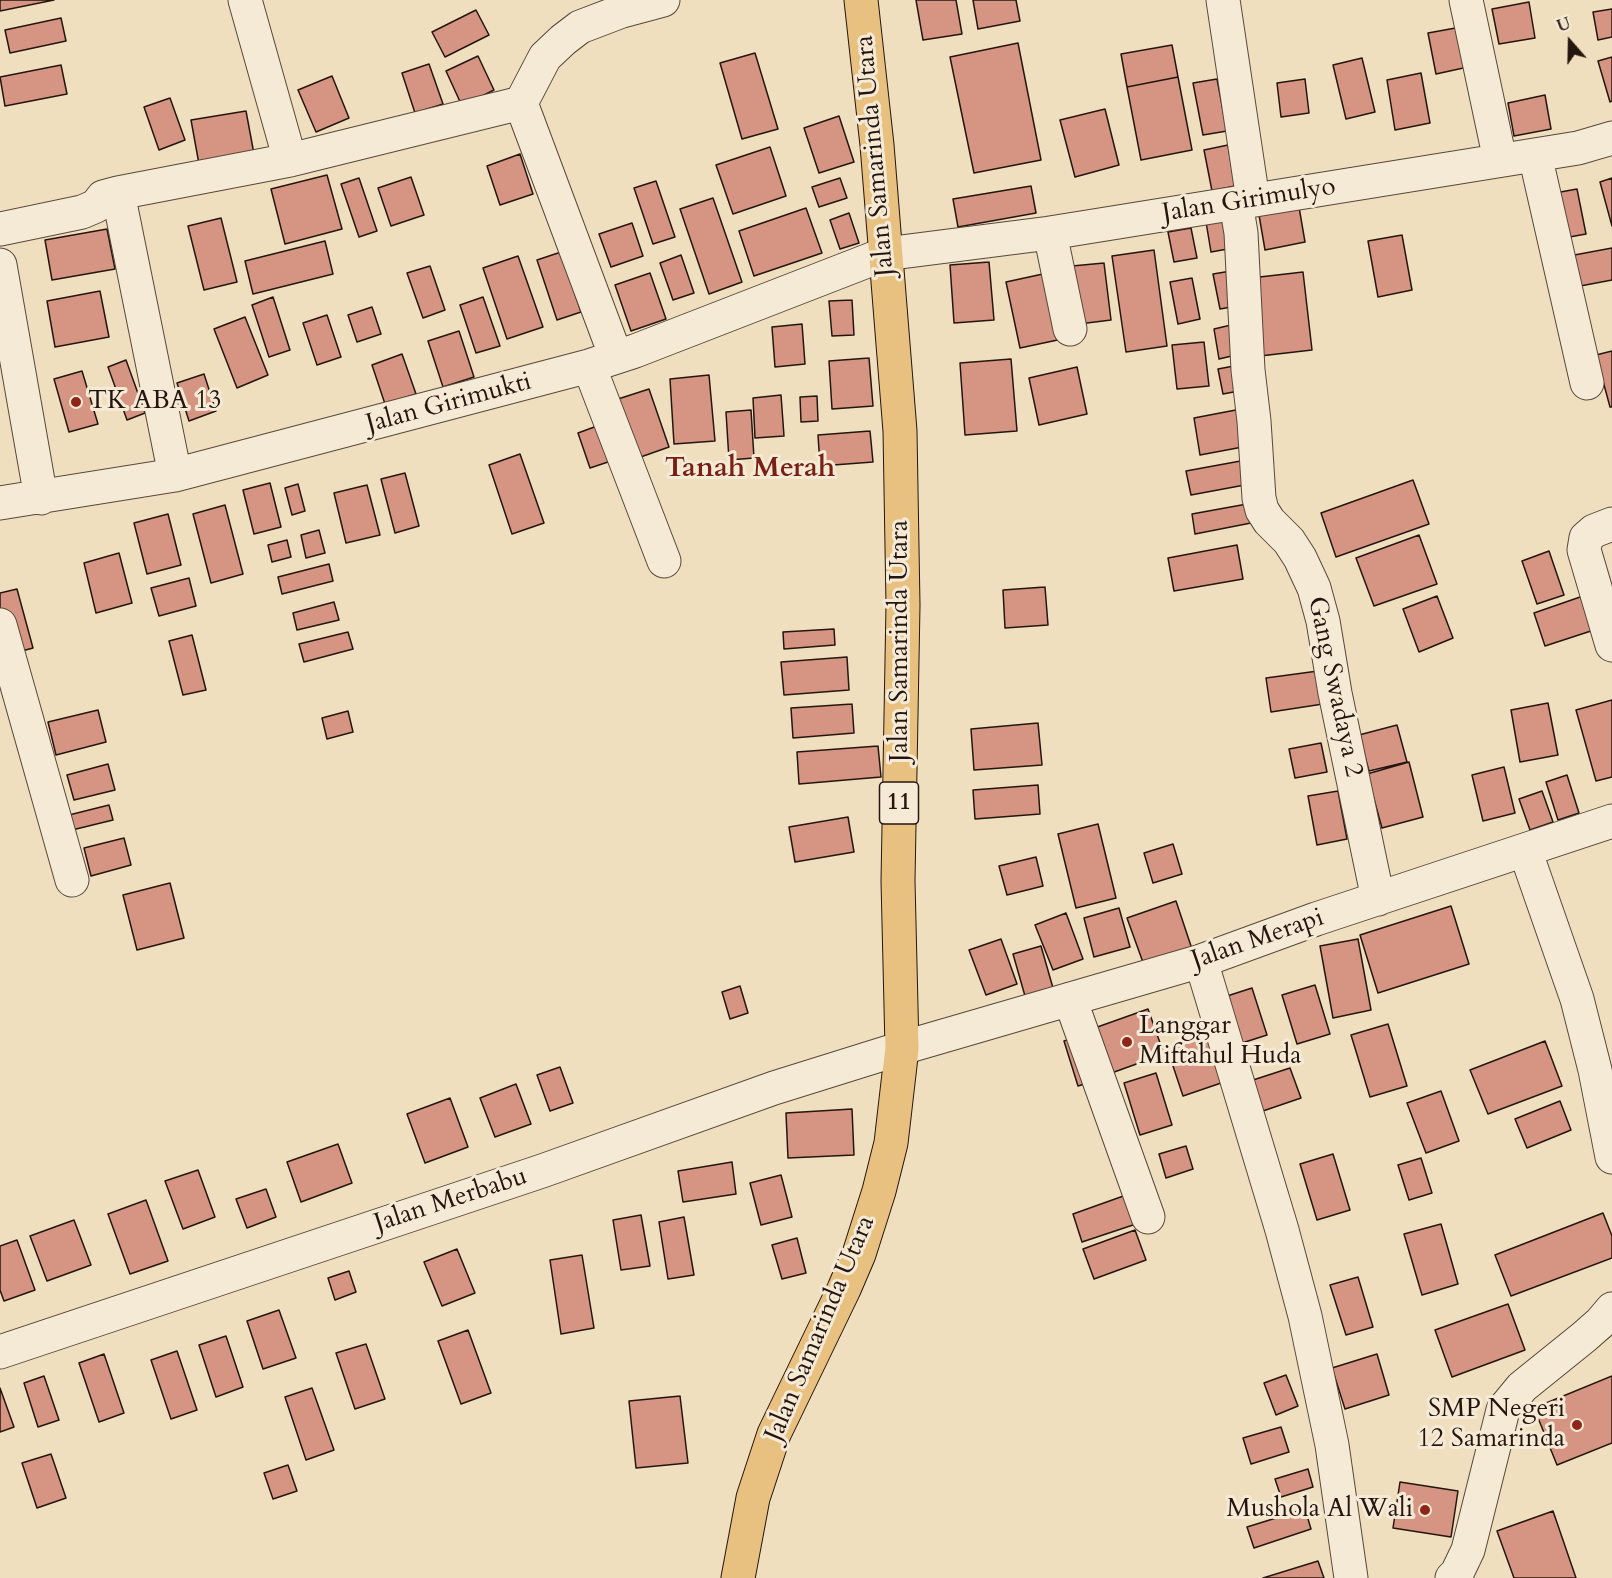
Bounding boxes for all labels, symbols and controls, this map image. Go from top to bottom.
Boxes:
north arrow [1540,12,1600,72]
text: U [1554,13,1574,38]
street label: Jalan Samarinda Utara [850,34,902,278]
street label: Jalan Girimulyo [1160,172,1338,230]
street label: Jalan Girimukti [363,367,535,441]
place label: TK ABA 13 [88,386,222,418]
marker: TK ABA 13 [69,395,83,409]
district label: Tanah Merah [665,453,835,487]
street label: Jalan Samarinda Utara [885,520,917,762]
street label: Gang Swadaya 2 [1300,594,1368,780]
road number: 11 [880,782,918,824]
street label: Jalan Merapi [1188,903,1328,977]
place label: Langgar Miftahul Huda [1139,1011,1301,1072]
marker: Langgar Miftahul Huda [1120,1035,1134,1049]
street label: Jalan Merbabu [371,1162,531,1240]
street label: Jalan Samarinda Utara [759,1211,883,1447]
place label: SMP Negeri 12 Samarinda [1417,1394,1565,1456]
marker: SMP Negeri 12 Samarinda [1570,1418,1584,1432]
place label: Mushola Al Wali [1226,1494,1413,1526]
marker: Mushola Al Wali [1418,1503,1432,1517]

